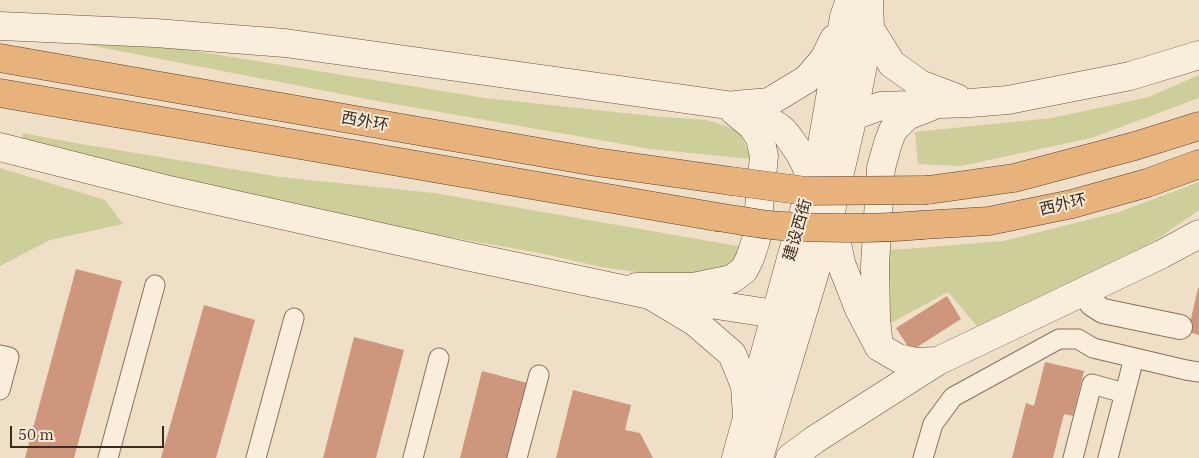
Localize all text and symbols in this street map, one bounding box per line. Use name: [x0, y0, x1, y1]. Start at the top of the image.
street label: 西外环: [340, 108, 390, 136]
street label: 西外环: [1037, 190, 1089, 220]
street label: 建设西街: [780, 197, 816, 263]
scale bar: [12, 416, 166, 448]
text: 50 m: [18, 425, 54, 444]

